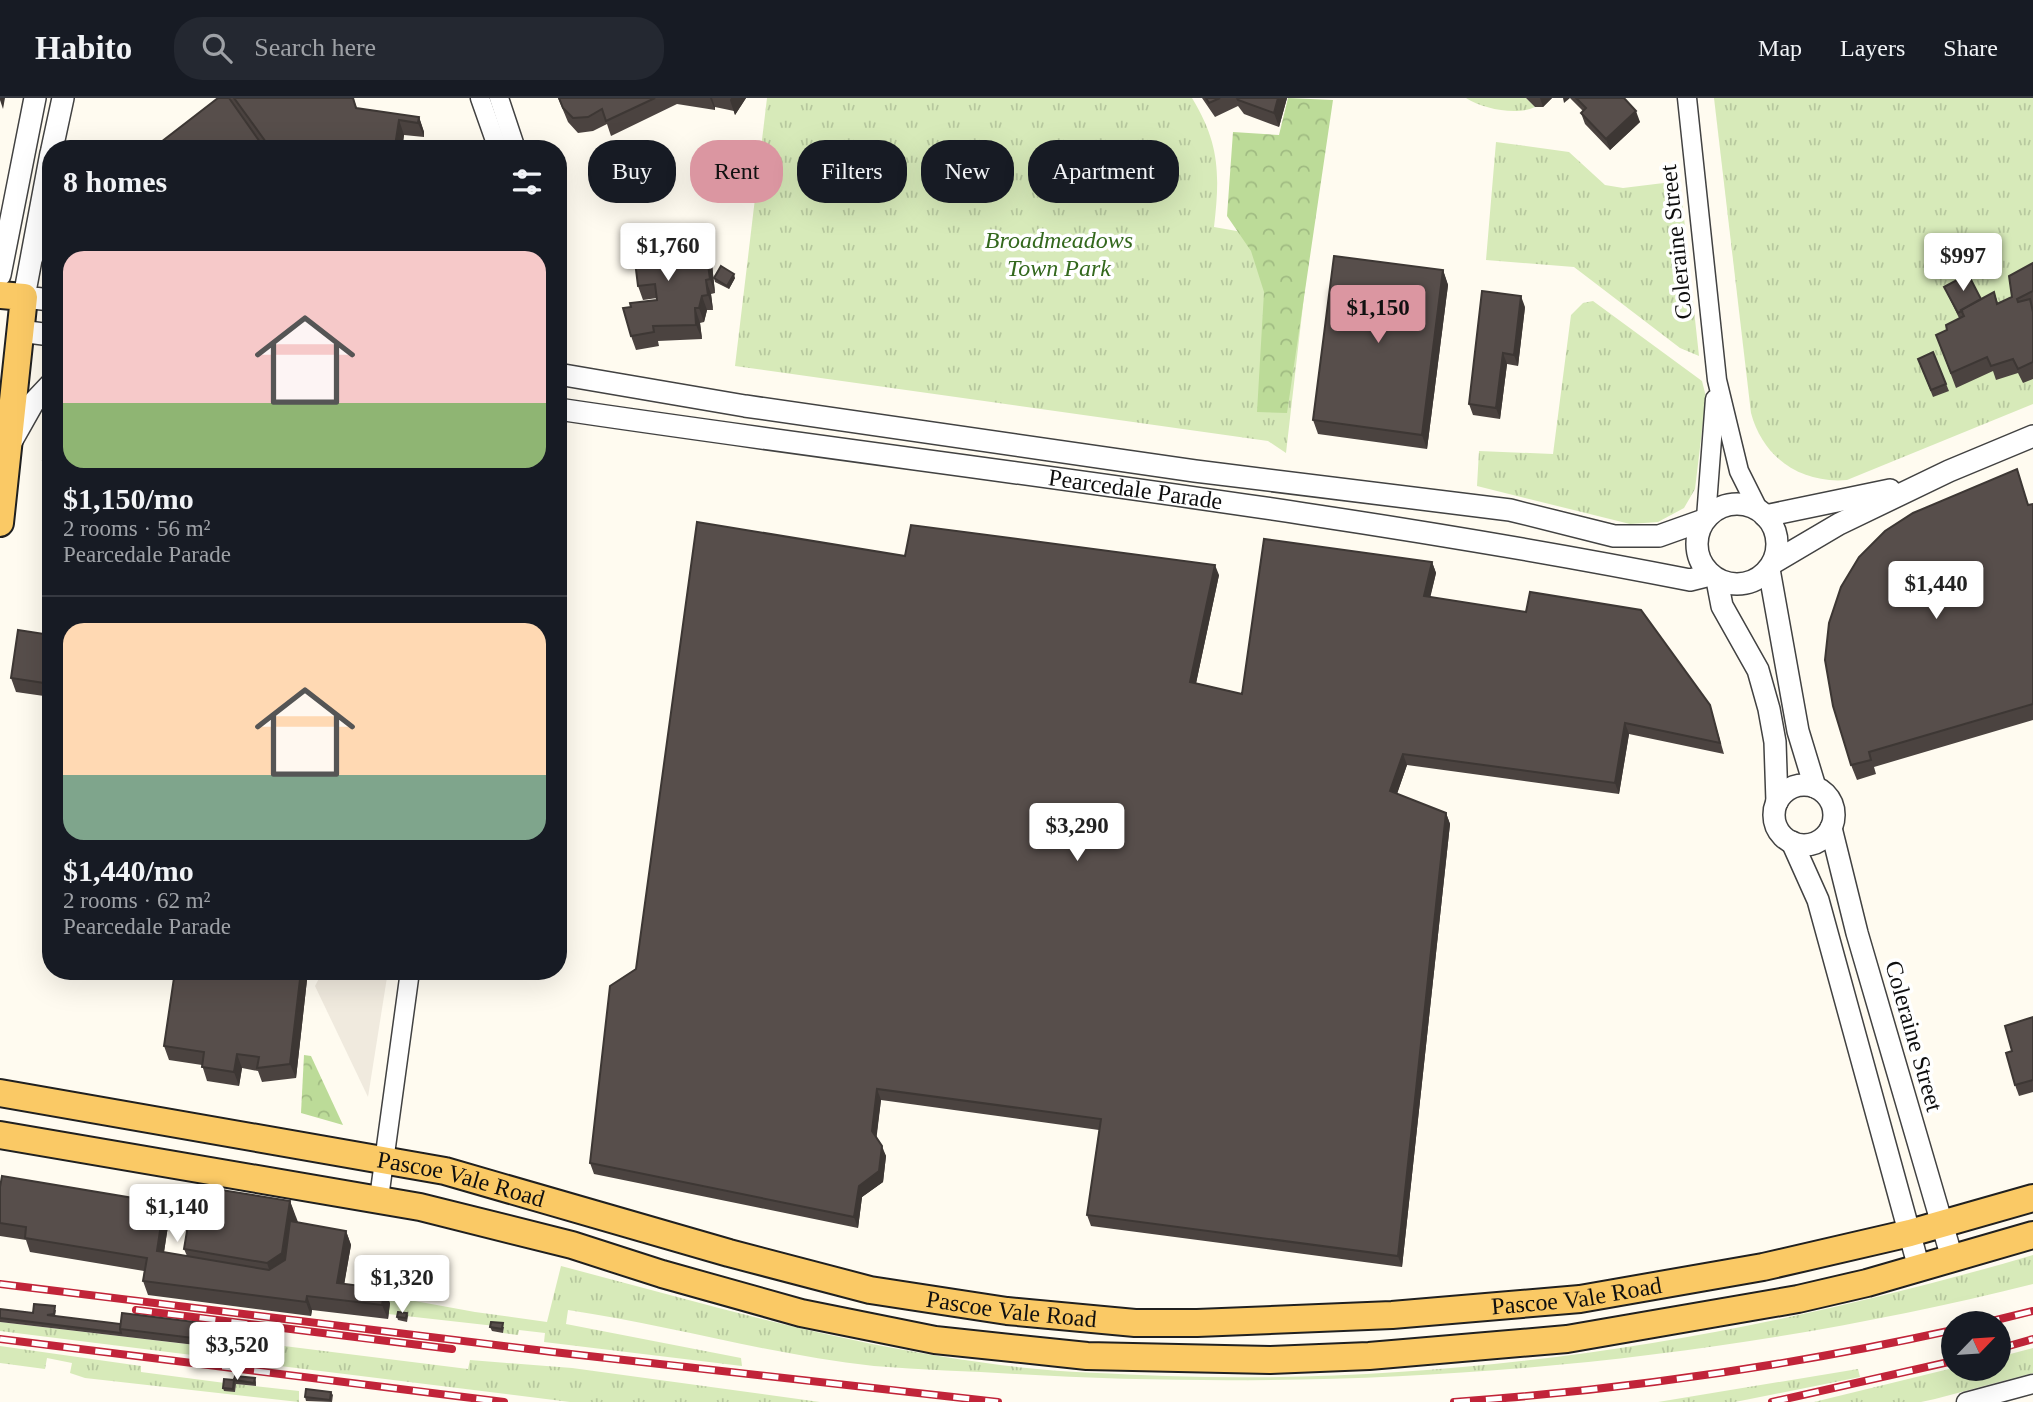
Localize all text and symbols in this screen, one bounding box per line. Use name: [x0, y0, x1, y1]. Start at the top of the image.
search box: [174, 17, 664, 80]
icon: search: [198, 29, 236, 67]
text: Habito: [35, 30, 132, 66]
text: Search here: [254, 33, 376, 62]
text: Map: [1758, 35, 1802, 61]
text: Layers: [1840, 35, 1905, 61]
text: Share: [1943, 35, 1998, 61]
chip: Buy: [588, 140, 676, 203]
chip: Rent: [690, 140, 783, 203]
chip: Filters: [797, 140, 907, 203]
chip: New: [921, 140, 1014, 203]
chip: Apartment: [1028, 140, 1179, 203]
icon: filters: [508, 163, 546, 201]
street label: Coleraine Street: [1655, 163, 1697, 321]
text: 8 homes: [63, 165, 167, 198]
pin: $1,760: [611, 223, 725, 283]
park label: Broadmeadows Town Park: [985, 227, 1133, 281]
text: $1,760: [636, 233, 700, 258]
pin: $997: [1922, 234, 2004, 293]
text: $997: [1940, 243, 1986, 268]
pin: $1,150: [1321, 286, 1435, 345]
text: $1,150: [1346, 295, 1410, 320]
icon: home: [242, 297, 368, 423]
street label: Pearcedale Parade: [1047, 464, 1224, 515]
text: $1,150/mo: [63, 482, 194, 515]
text: 2 rooms · 56 m²: [63, 516, 210, 541]
text: Pearcedale Parade: [63, 542, 231, 567]
pin: $1,440: [1879, 561, 1993, 621]
text: $1,440: [1904, 571, 1968, 596]
icon: home: [242, 669, 368, 795]
pin: $3,290: [1020, 804, 1134, 863]
text: $3,290: [1045, 813, 1109, 838]
text: $1,440/mo: [63, 854, 194, 887]
text: 2 rooms · 62 m²: [63, 888, 210, 913]
text: Pearcedale Parade: [63, 914, 231, 939]
street label: Coleraine Street: [1880, 958, 1948, 1115]
street label: Pascoe Vale Road: [375, 1146, 548, 1212]
pin: $1,140: [120, 1184, 234, 1244]
text: $1,140: [145, 1194, 209, 1219]
pin: $1,320: [345, 1256, 459, 1315]
text: $1,320: [370, 1265, 434, 1290]
street label: Pascoe Vale Road: [1490, 1272, 1664, 1319]
street label: Pascoe Vale Road: [924, 1286, 1098, 1332]
north arrow: [1941, 1311, 2011, 1381]
map controls: [1941, 1311, 2011, 1381]
pin: $3,520: [180, 1322, 294, 1382]
text: $3,520: [205, 1332, 269, 1357]

